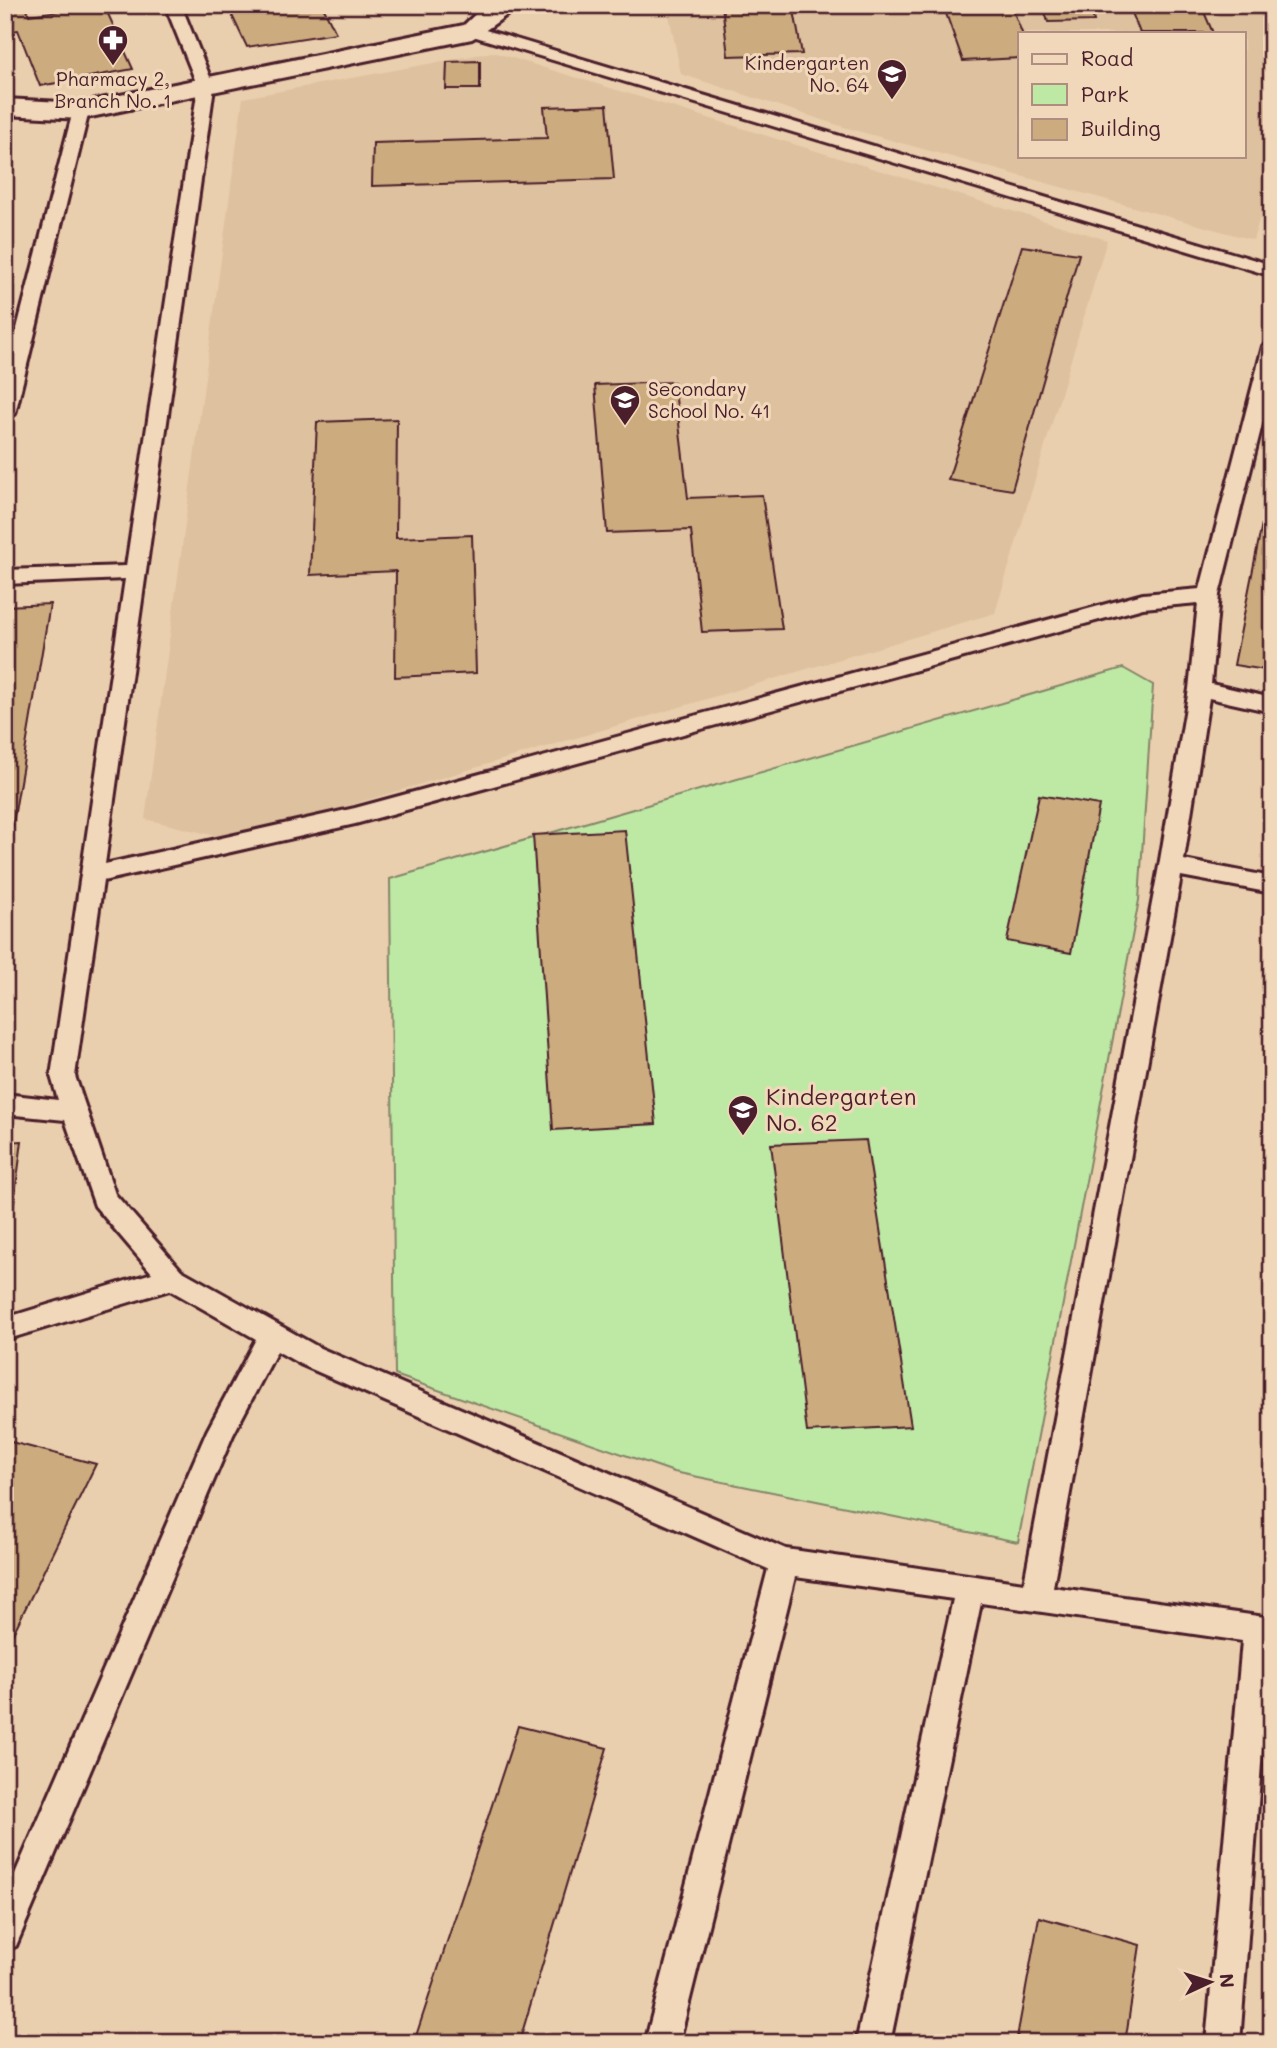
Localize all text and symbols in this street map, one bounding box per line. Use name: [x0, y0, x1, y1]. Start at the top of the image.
pharmacy icon: Pharmacy 2, Branch No. 1: [96, 23, 130, 67]
legend: [1018, 32, 1246, 158]
text: Road: [1081, 44, 1133, 71]
place label: Kindergarten No. 64: [745, 50, 869, 97]
school or university icon: Kindergarten No. 64: [875, 57, 909, 101]
place label: Pharmacy 2, Branch No. 1: [54, 66, 172, 113]
text: Park: [1081, 80, 1129, 107]
text: Building: [1081, 114, 1161, 141]
place label: Secondary School No. 41: [648, 376, 771, 423]
school or university icon: Secondary School No. 41: [608, 383, 642, 427]
place label: Kindergarten No. 62: [766, 1081, 916, 1137]
school or university icon: Kindergarten No. 62: [726, 1093, 760, 1137]
north arrow: [1176, 1946, 1246, 2016]
text: N: [1214, 1973, 1240, 1989]

